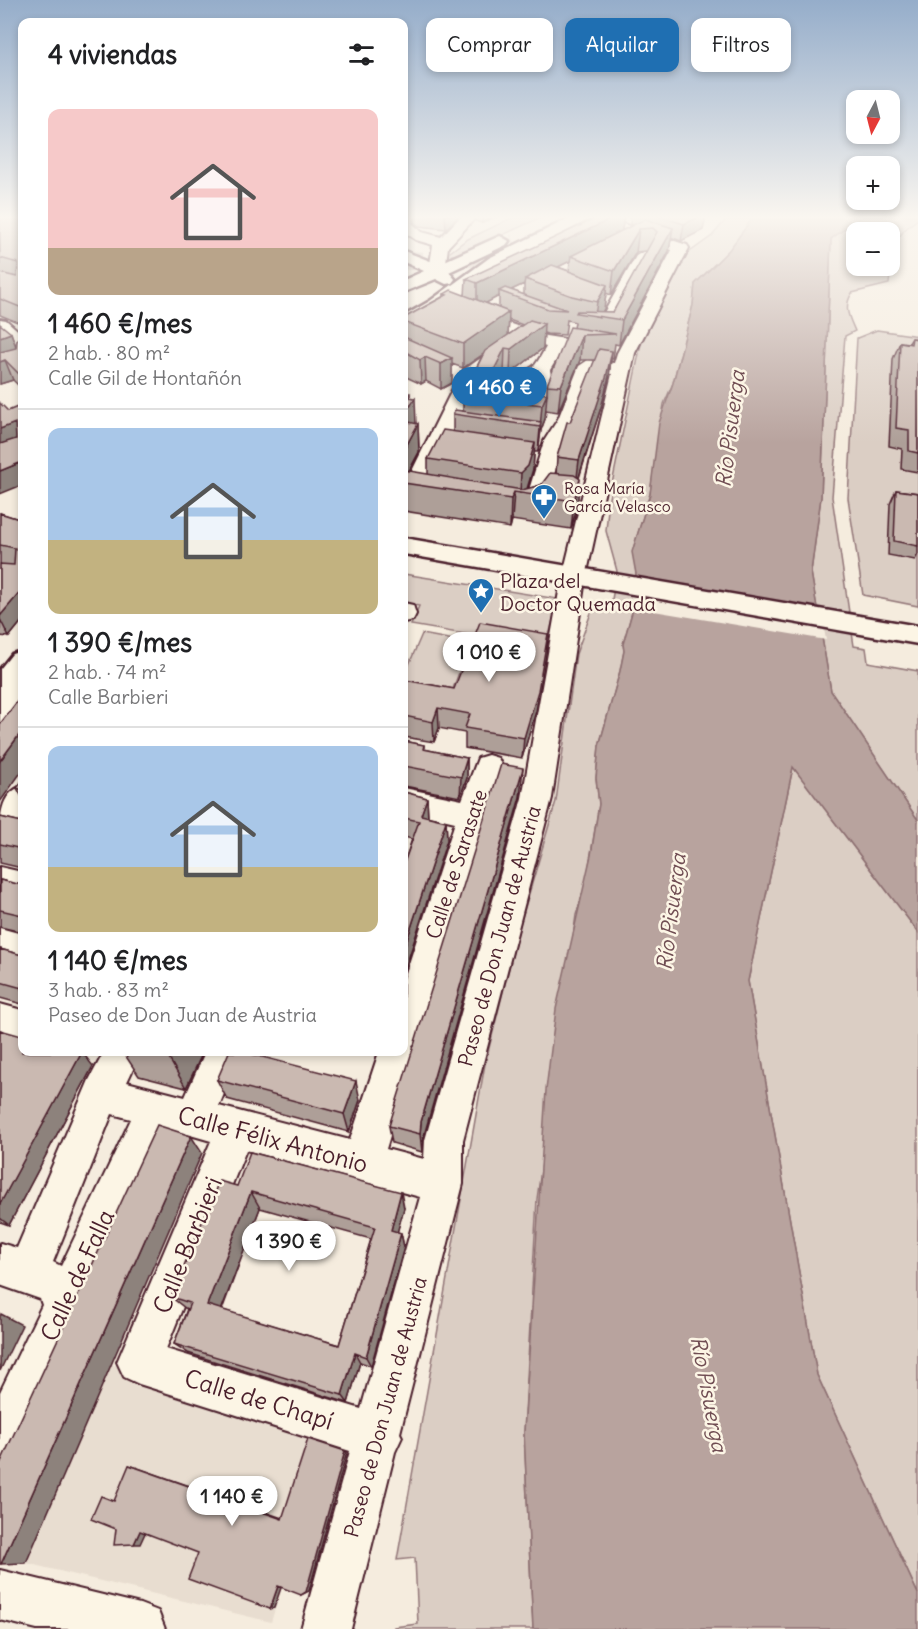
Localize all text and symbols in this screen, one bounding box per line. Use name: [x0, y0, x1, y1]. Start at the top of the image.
chip: Comprar: [426, 18, 553, 72]
chip: Alquilar: [565, 18, 679, 72]
chip: Filtros: [691, 18, 791, 72]
text: 4 viviendas: [48, 38, 177, 71]
icon: filters: [345, 38, 378, 71]
north arrow: [846, 90, 900, 144]
map controls: [846, 90, 900, 276]
icon: home: [159, 148, 267, 256]
button: +: [846, 156, 900, 210]
button: −: [846, 222, 900, 276]
text: 1 460 €/mes: [48, 307, 192, 340]
text: 2 hab. · 80 m²: [48, 340, 170, 365]
text: Calle Gil de Hontañón: [48, 365, 242, 390]
pin: 1 460 €: [444, 367, 554, 418]
water label: Río Pisuerga: [709, 368, 751, 489]
text: 1 460 €: [466, 374, 532, 399]
icon: home: [159, 467, 267, 575]
place label: Rosa María García Velasco: [564, 478, 671, 516]
pharmacy icon: Rosa María García Velasco: [529, 482, 559, 520]
place label: Plaza del Doctor Quemada: [500, 568, 656, 616]
place icon: Plaza del Doctor Quemada: [466, 576, 496, 614]
text: 1 390 €/mes: [48, 626, 192, 659]
pin: 1 010 €: [434, 632, 544, 683]
text: 1 010 €: [457, 639, 521, 664]
text: 2 hab. · 74 m²: [48, 659, 167, 684]
text: Calle Barbieri: [48, 684, 169, 709]
icon: home: [159, 785, 267, 893]
street label: Calle de Sarasate: [420, 786, 492, 942]
street label: Paseo de Don Juan de Austria: [452, 803, 546, 1069]
water label: Río Pisuerga: [650, 851, 692, 972]
text: 1 140 €/mes: [48, 944, 188, 977]
text: 3 hab. · 83 m²: [48, 977, 169, 1002]
text: Paseo de Don Juan de Austria: [48, 1002, 317, 1027]
street label: Calle Félix Antonio: [175, 1099, 371, 1179]
street label: Calle Barbieri: [146, 1172, 228, 1318]
street label: Calle de Falla: [33, 1204, 121, 1346]
pin: 1 390 €: [234, 1221, 344, 1272]
text: 1 390 €: [256, 1228, 322, 1253]
street label: Paseo de Don Juan de Austria: [338, 1274, 432, 1540]
water label: Río Pisuerga: [685, 1334, 734, 1455]
street label: Calle de Chapí: [181, 1362, 337, 1436]
pin: 1 140 €: [177, 1476, 287, 1527]
text: 1 140 €: [201, 1483, 263, 1508]

